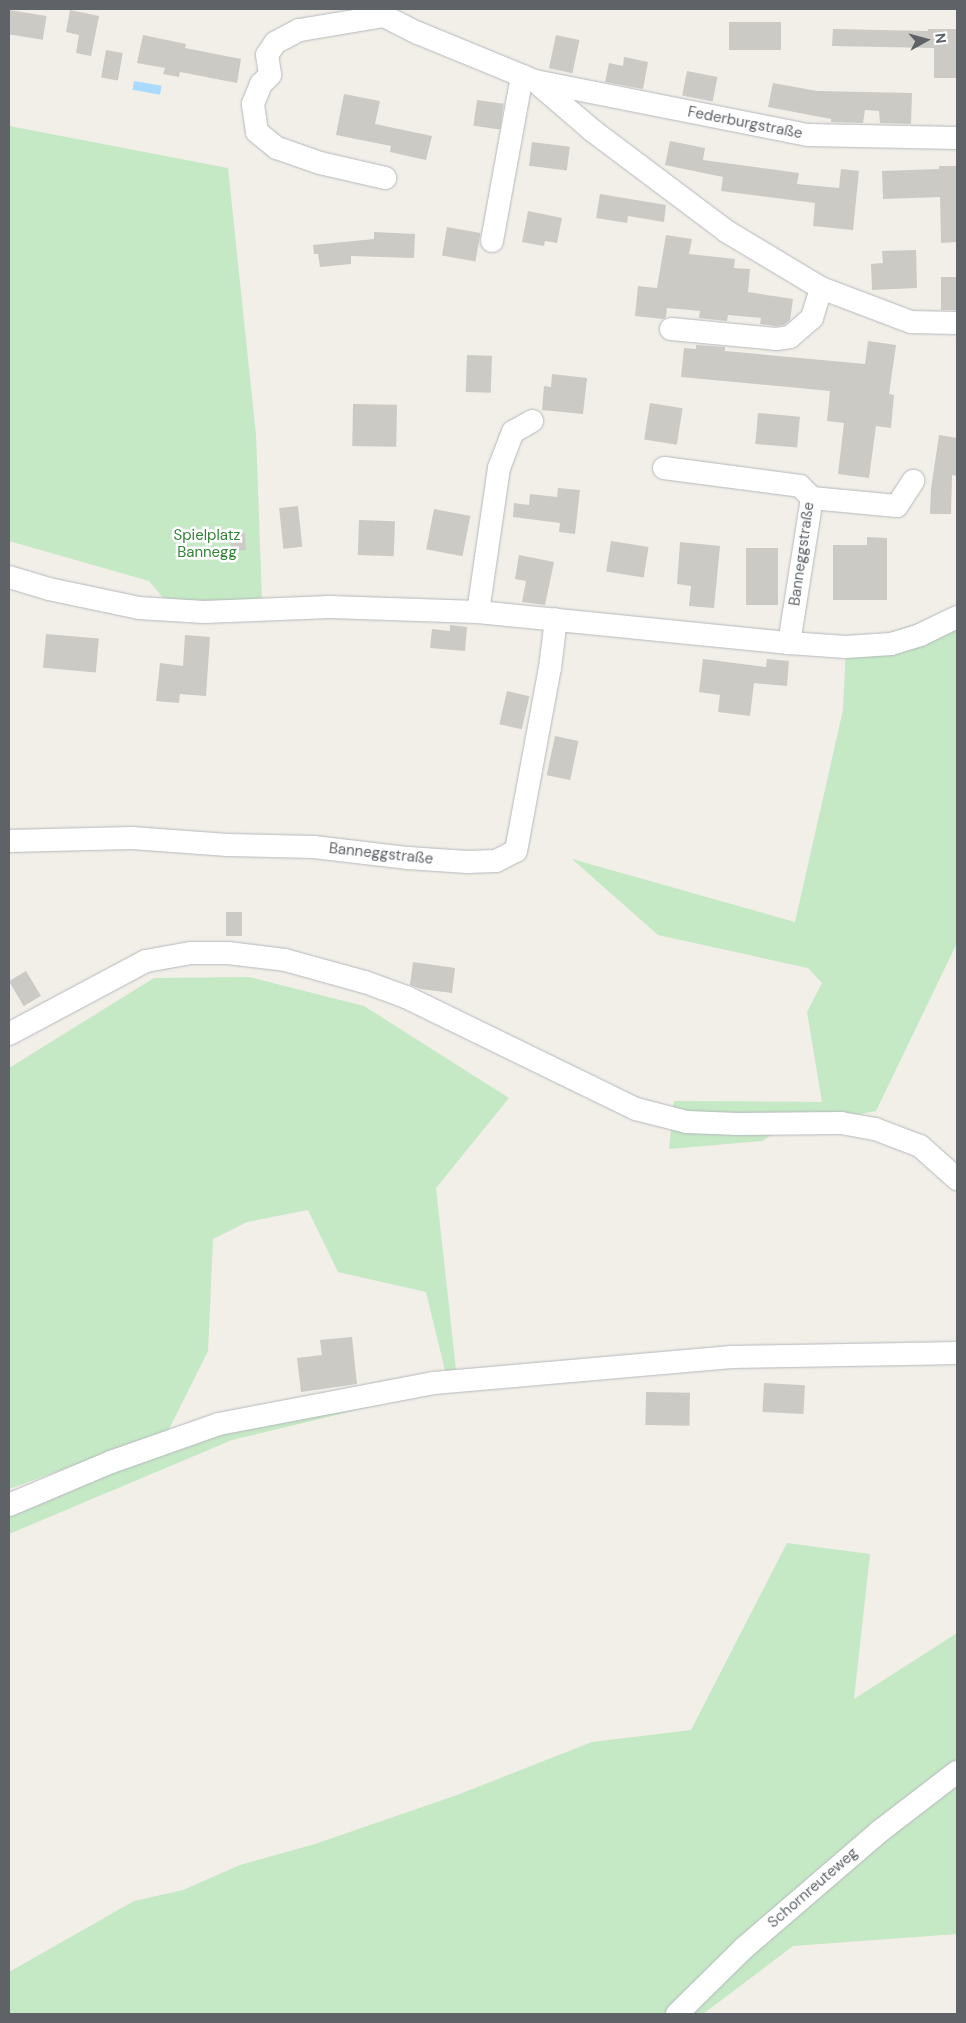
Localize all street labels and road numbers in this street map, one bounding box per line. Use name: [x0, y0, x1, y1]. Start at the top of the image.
street label: Federburgstraße: [686, 103, 804, 143]
street label: Banneggstraße: [786, 501, 818, 607]
street label: Banneggstraße: [328, 840, 434, 868]
street label: Schornreuteweg: [764, 1844, 862, 1932]

